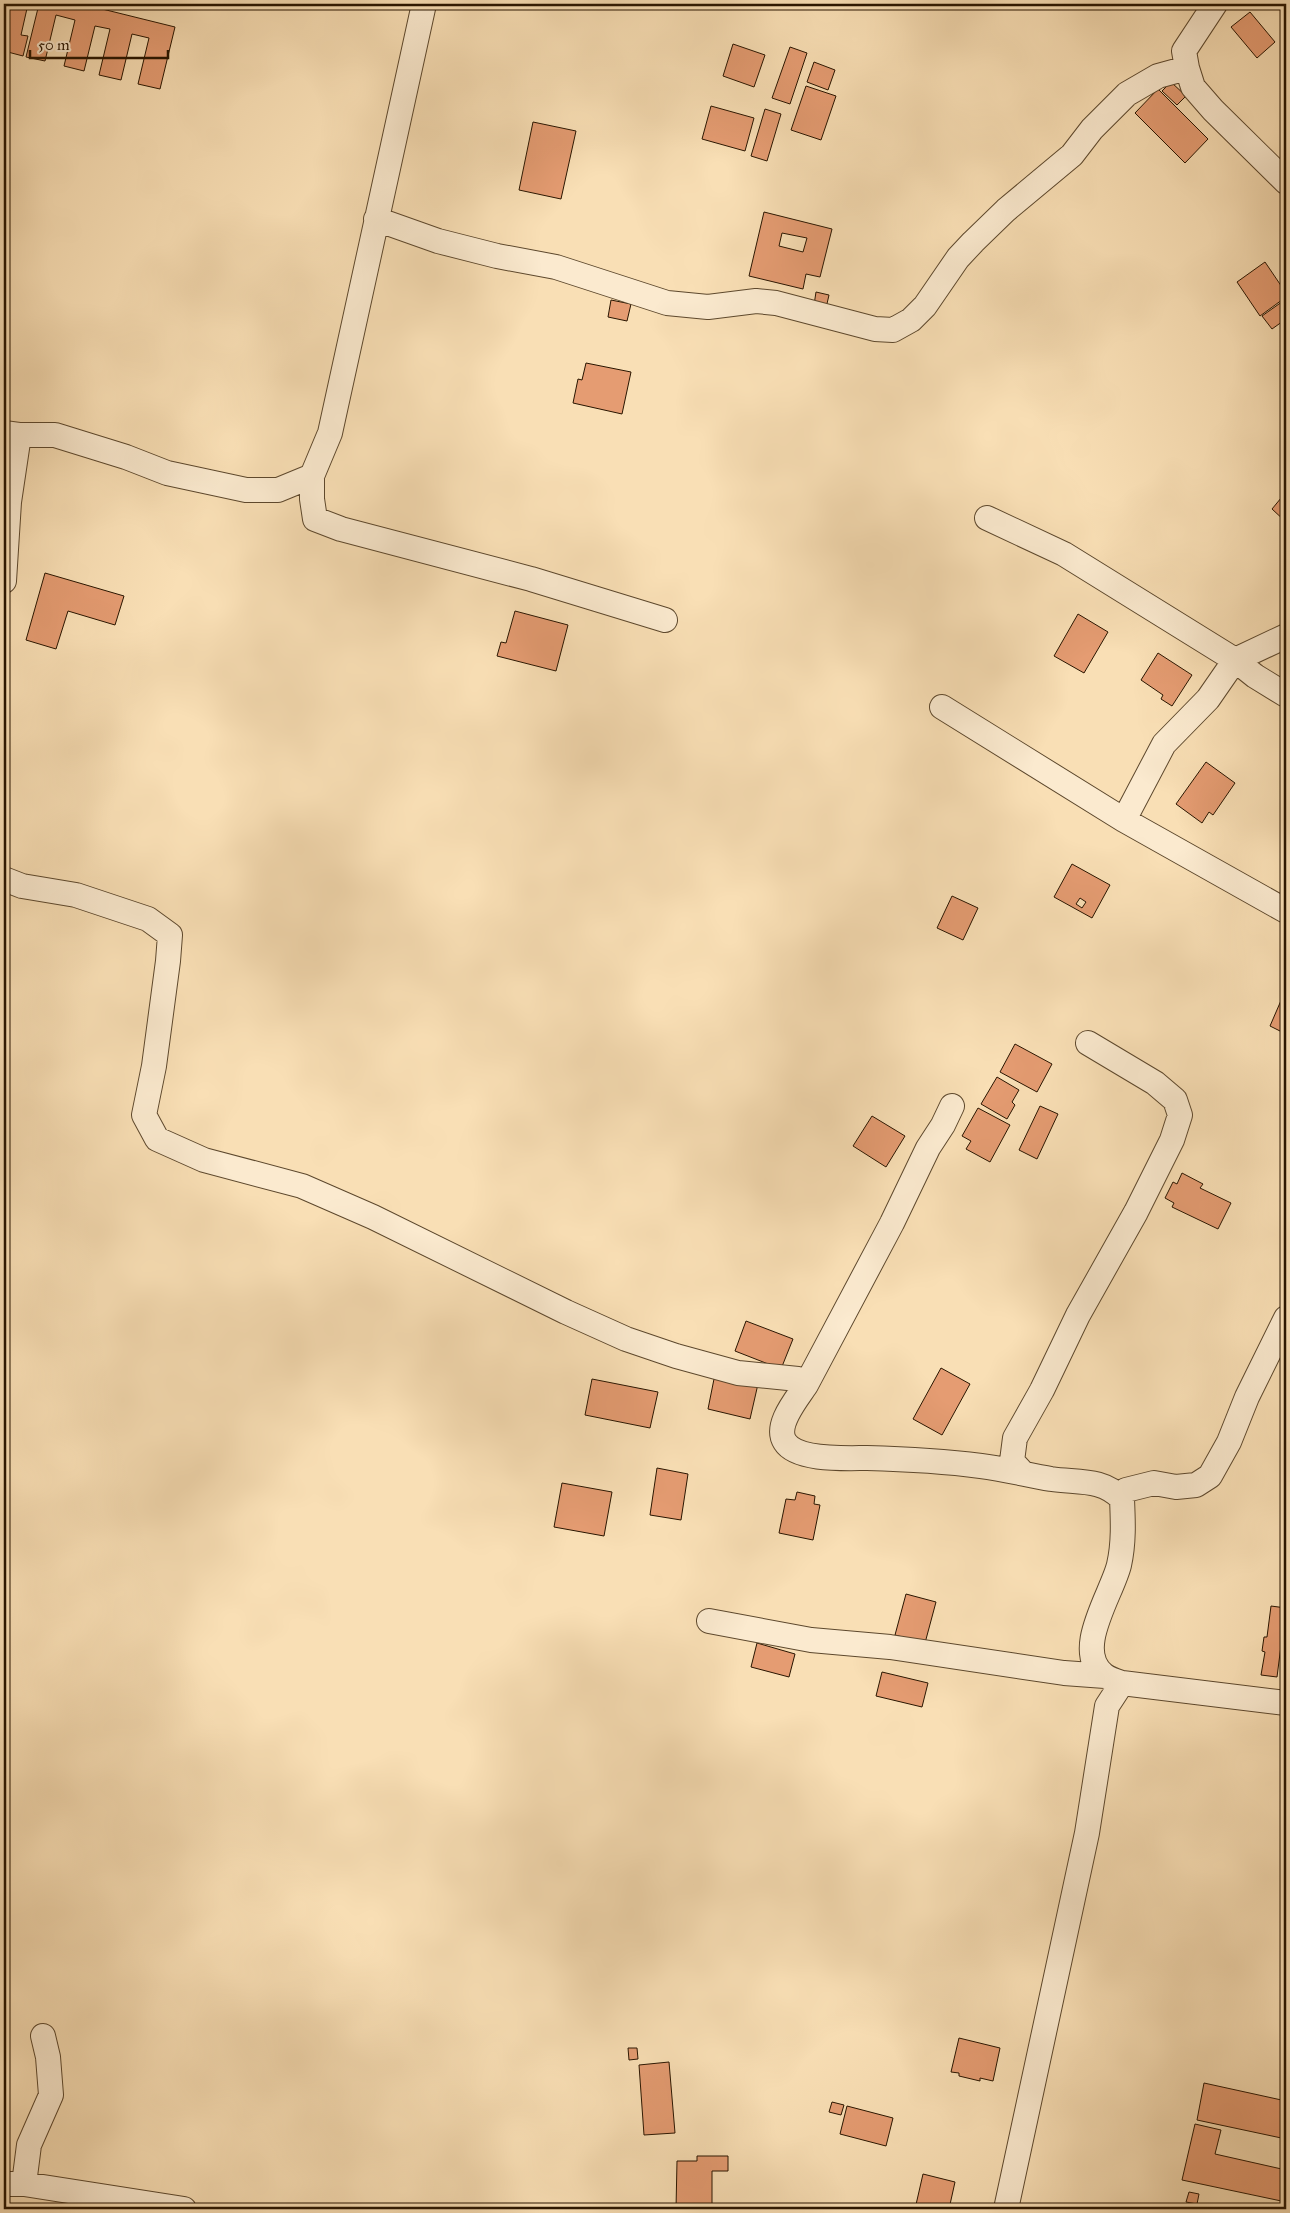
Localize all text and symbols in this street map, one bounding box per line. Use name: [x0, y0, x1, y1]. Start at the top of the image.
scale bar: [30, 28, 168, 60]
text: 50 m: [38, 36, 70, 54]

